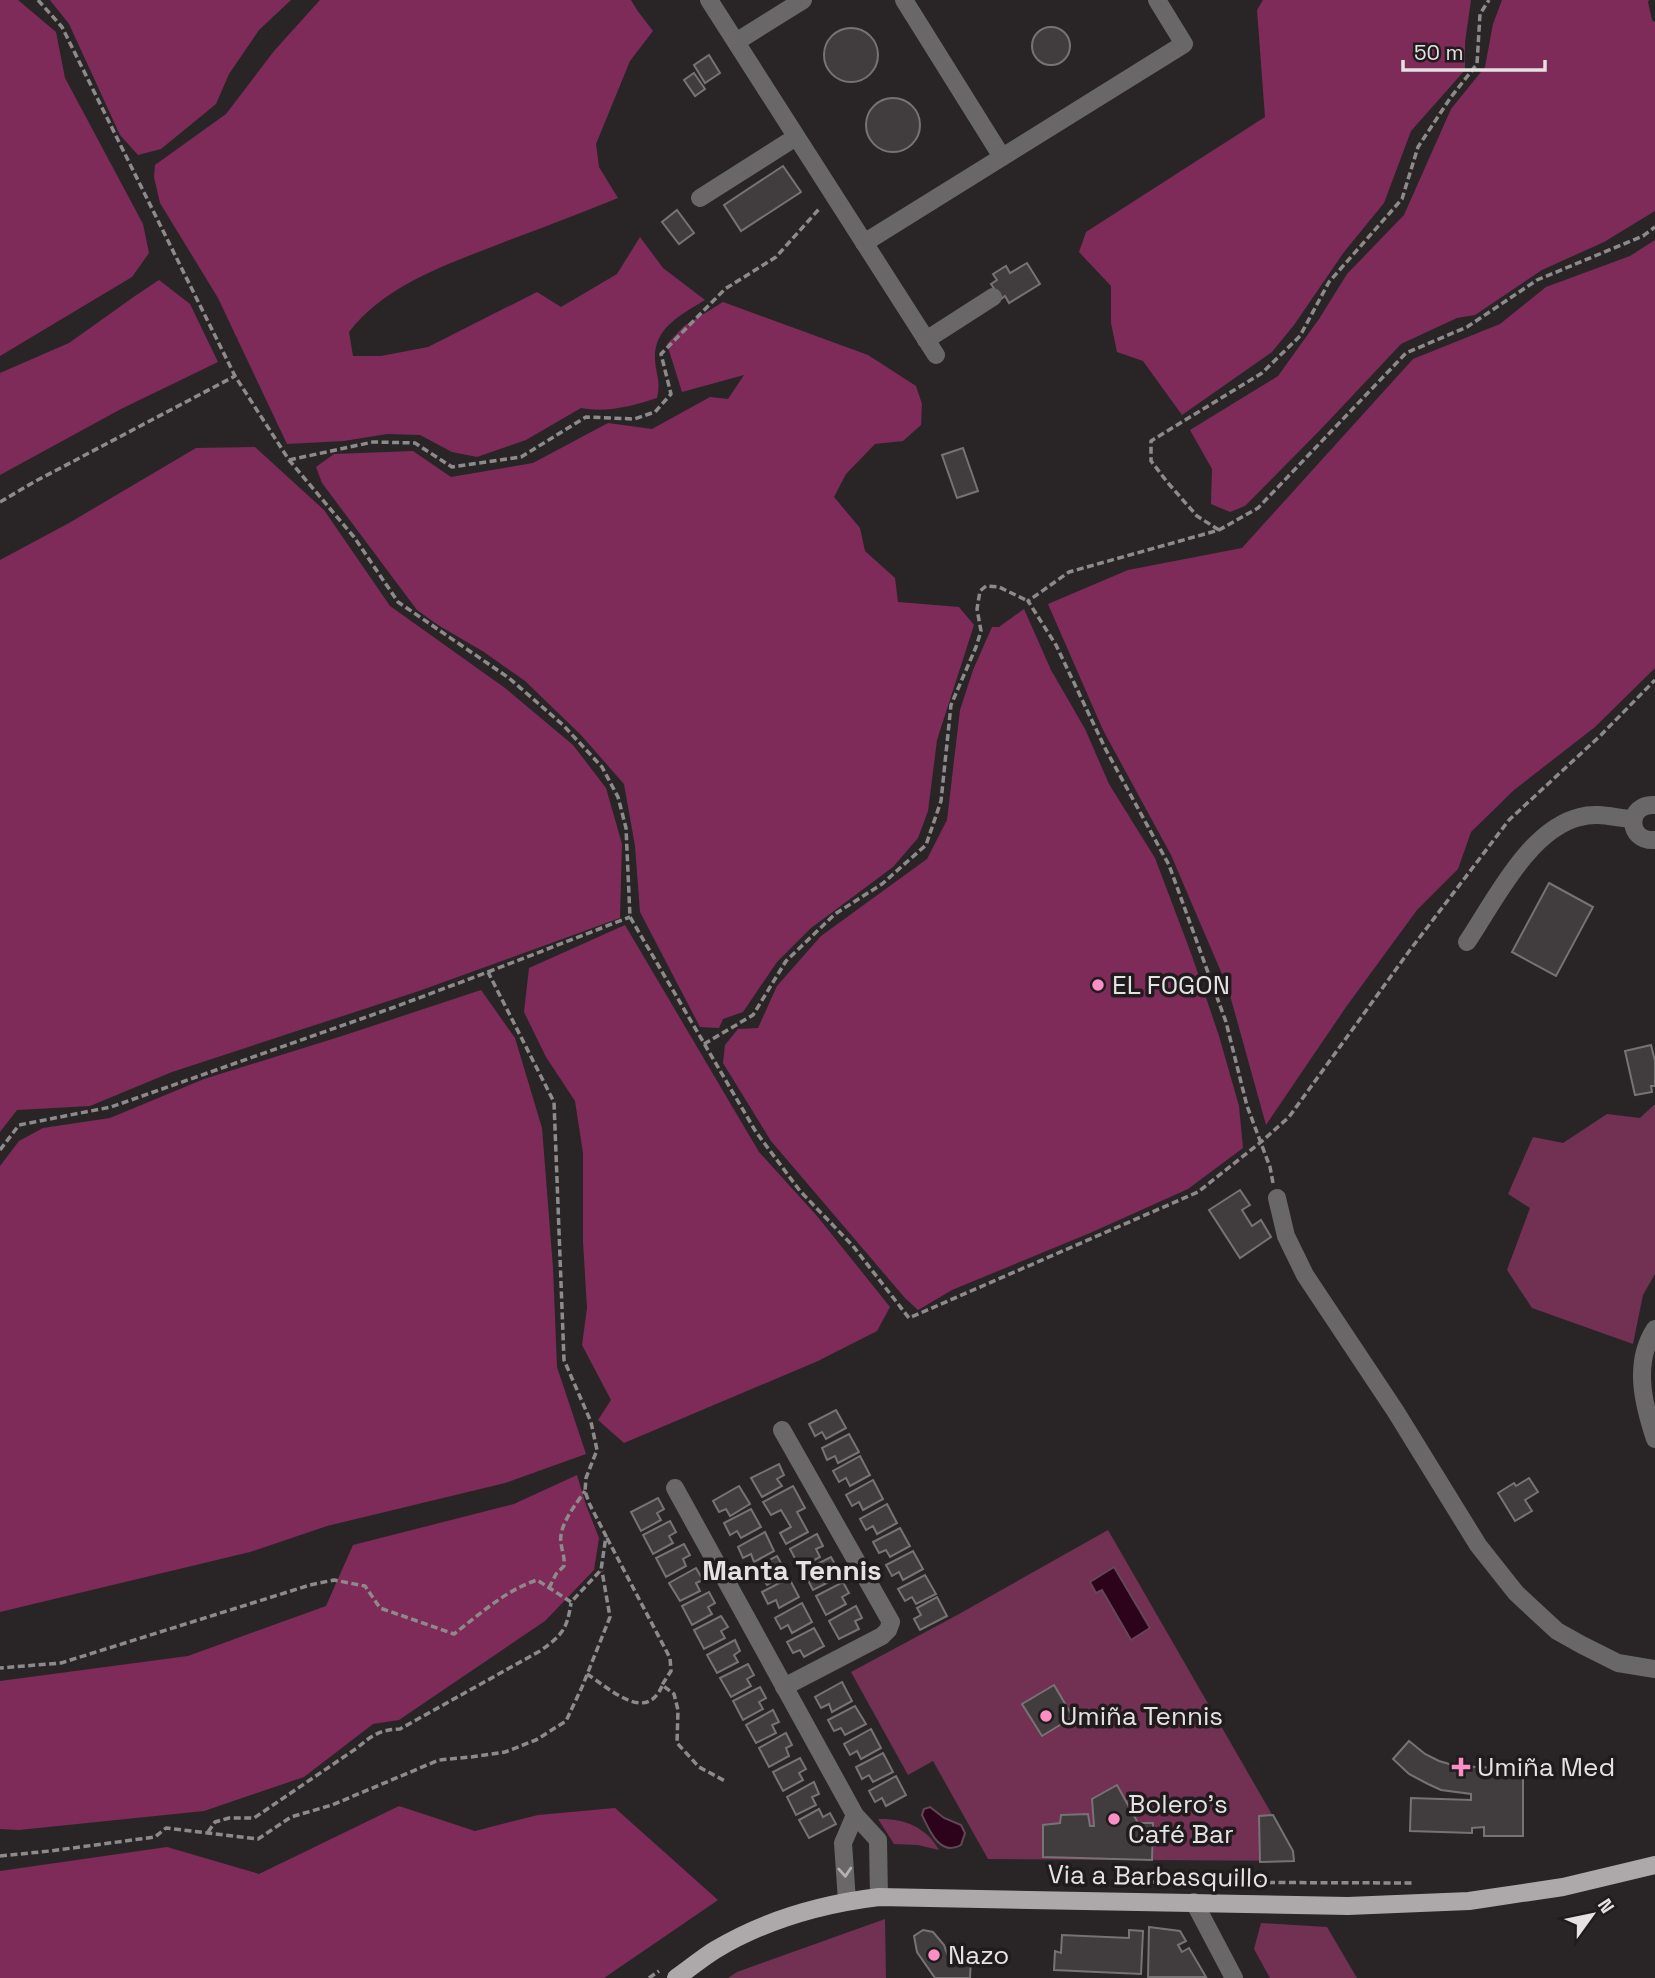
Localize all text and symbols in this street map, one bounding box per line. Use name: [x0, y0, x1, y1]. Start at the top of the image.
scale bar: [1403, 28, 1545, 72]
text: 50 m: [1414, 39, 1464, 66]
place label: EL FOGON: [1112, 968, 1230, 1002]
marker: EL FOGON: [1090, 977, 1106, 993]
district label: Manta Tennis: [702, 1552, 882, 1588]
place label: Umiña Tennis: [1060, 1699, 1223, 1733]
marker: Umiña Tennis: [1038, 1708, 1054, 1724]
place label: Umiña Med: [1477, 1750, 1615, 1784]
marker: Umiña Med: [1451, 1757, 1471, 1777]
place label: Bolero’s Café Bar: [1128, 1787, 1234, 1851]
marker: Bolero’s Café Bar: [1106, 1811, 1122, 1827]
street label: Via a Barbasquillo: [1047, 1857, 1269, 1895]
one-way arrow: [837, 1867, 852, 1878]
north arrow: [1557, 1880, 1627, 1950]
text: N: [1592, 1894, 1620, 1918]
place label: Nazo: [948, 1938, 1009, 1972]
marker: Nazo: [926, 1947, 942, 1963]

